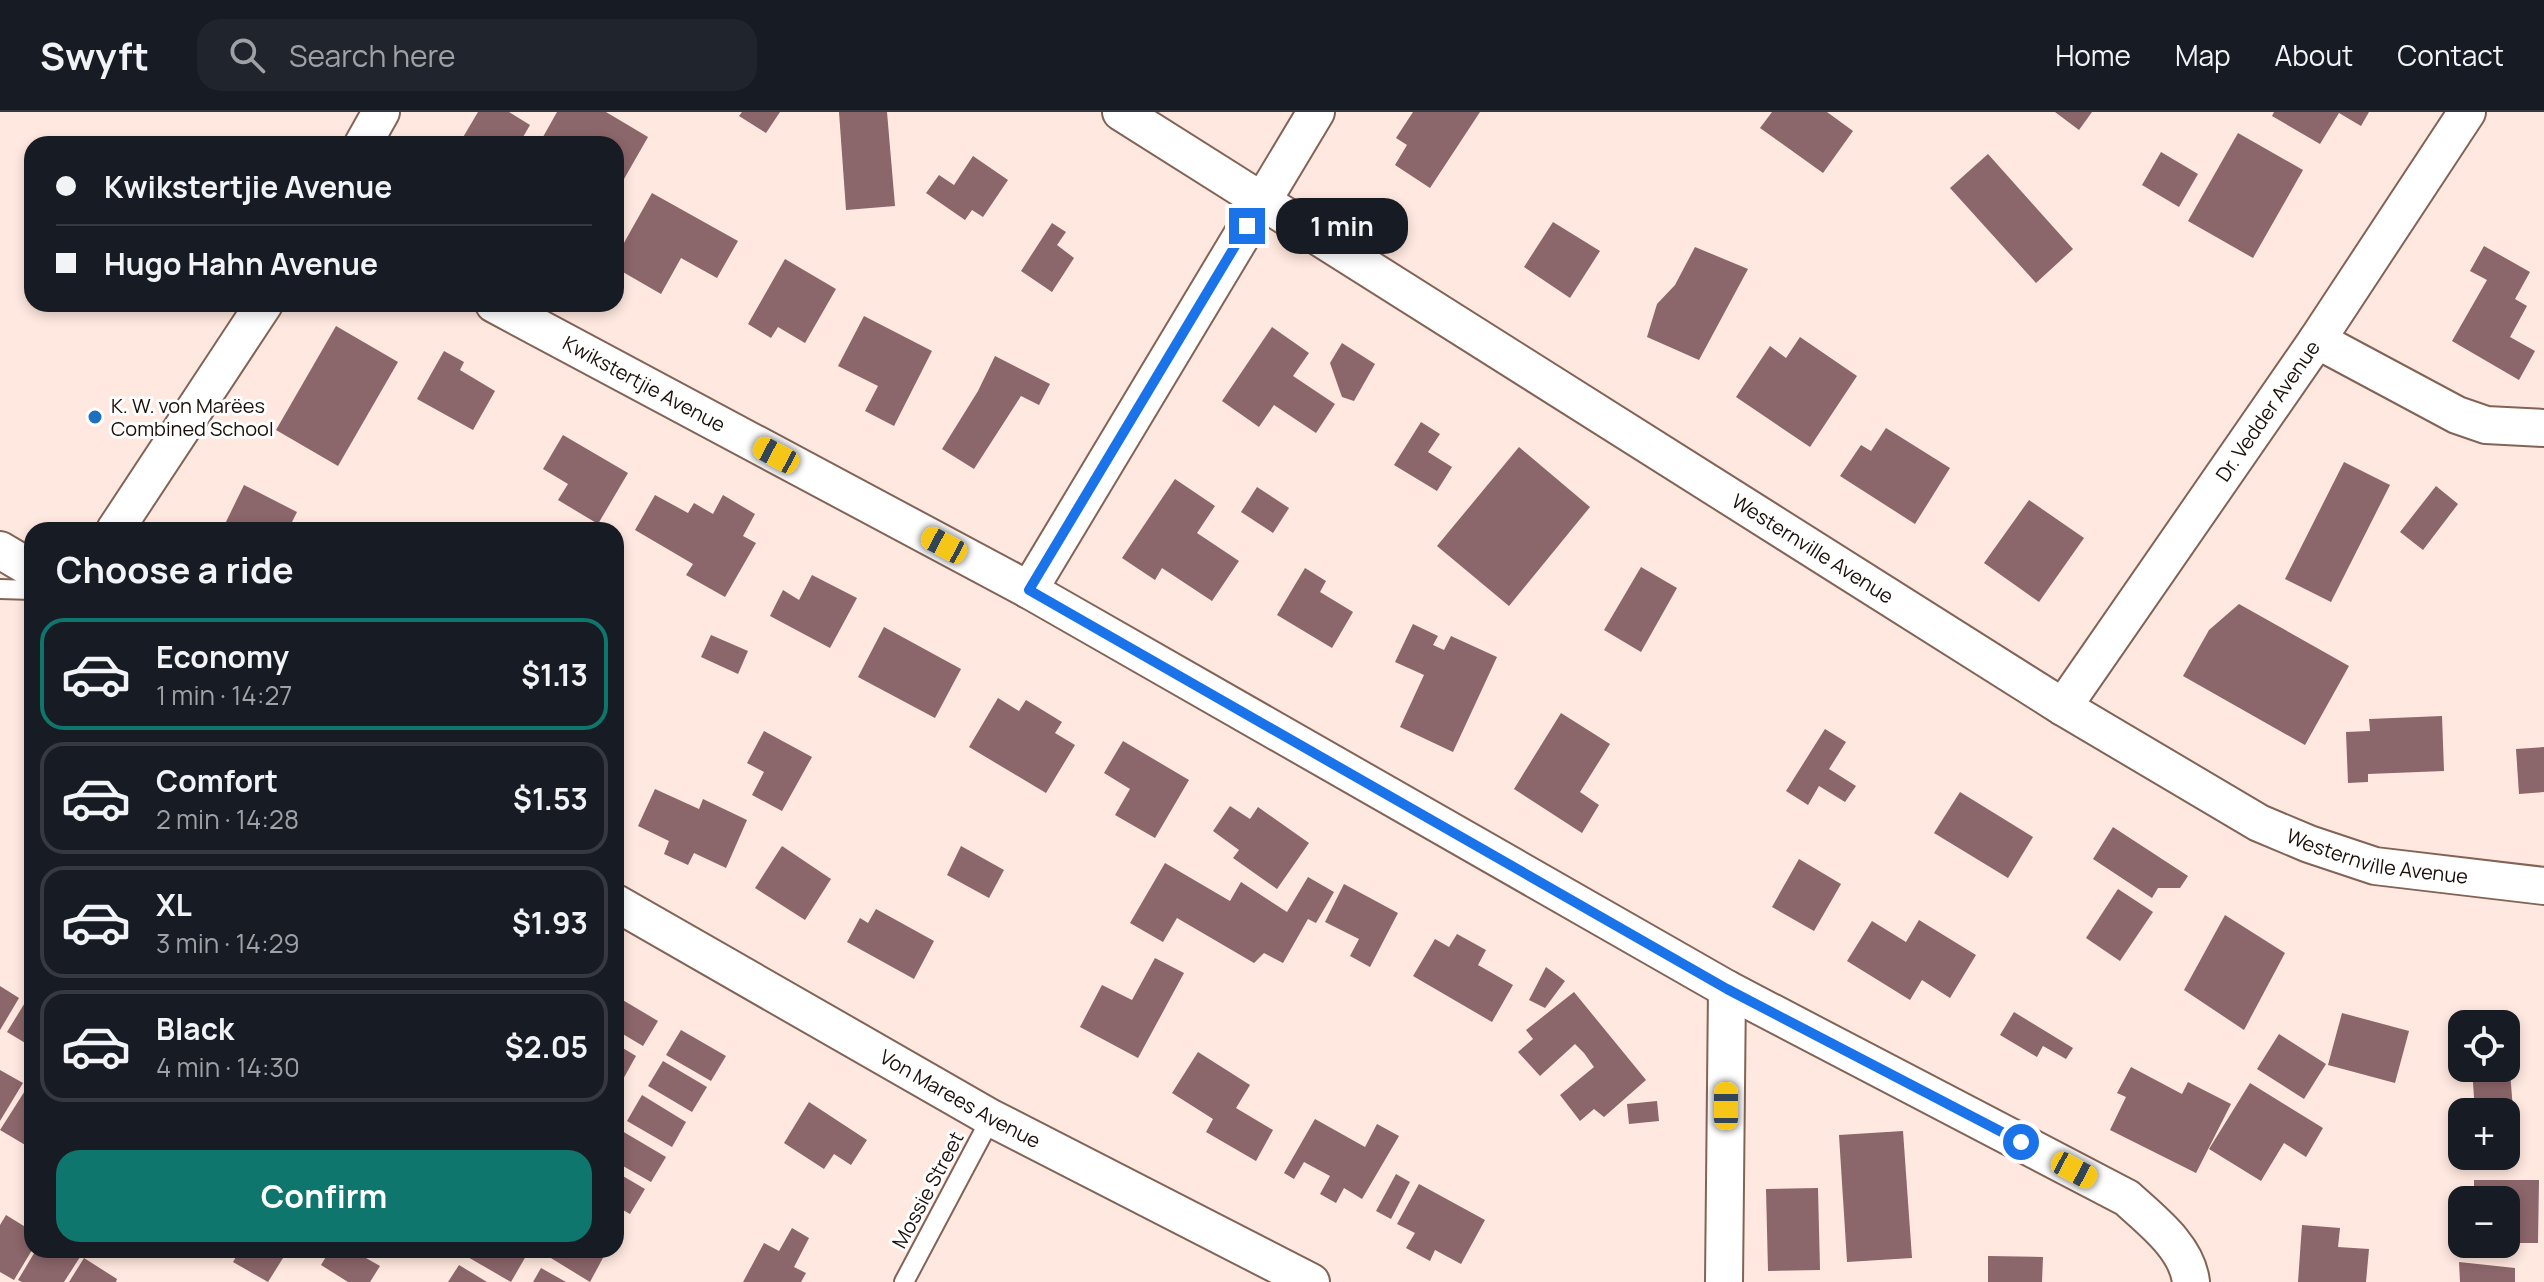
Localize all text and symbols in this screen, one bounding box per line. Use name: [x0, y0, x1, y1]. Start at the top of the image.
search box: [197, 19, 757, 91]
text: Swyft: [40, 29, 149, 81]
icon: search: [225, 33, 269, 77]
text: Search here: [289, 35, 456, 76]
text: Home: [2055, 36, 2131, 74]
text: Map: [2175, 36, 2231, 74]
text: About: [2275, 36, 2353, 74]
text: Contact: [2397, 36, 2504, 74]
text: Kwikstertjie Avenue: [104, 166, 392, 207]
callout: 1 min: [1275, 198, 1407, 254]
route end: [1229, 208, 1265, 244]
text: 1 min: [1310, 208, 1374, 244]
text: Hugo Hahn Avenue: [104, 243, 378, 284]
street label: Kwikstertjie Avenue: [558, 329, 730, 438]
street label: Dr. Vedder Avenue: [2209, 335, 2326, 487]
place label: K. W. von Marëes Combined School: [111, 392, 274, 442]
marker: K. W. von Marëes Combined School: [86, 408, 104, 426]
car: [749, 433, 803, 477]
street label: Westernville Avenue: [1727, 487, 1899, 610]
car: [917, 523, 971, 567]
text: Choose a ride: [56, 545, 294, 594]
text: Economy: [156, 636, 289, 677]
icon: car: [60, 638, 132, 710]
text: $1.13: [521, 654, 588, 695]
text: 1 min · 14:27: [156, 677, 292, 713]
text: Comfort: [156, 760, 278, 801]
icon: car: [60, 762, 132, 834]
text: $1.53: [513, 778, 588, 819]
text: 2 min · 14:28: [156, 801, 299, 837]
street label: Westernville Avenue: [2282, 822, 2470, 890]
text: XL: [156, 884, 192, 925]
icon: car: [60, 886, 132, 958]
text: $1.93: [512, 902, 588, 943]
text: 3 min · 14:29: [156, 925, 300, 961]
text: Black: [156, 1008, 234, 1049]
icon: car: [60, 1010, 132, 1082]
map controls: [2448, 1010, 2520, 1258]
button: locate: [2448, 1010, 2520, 1082]
text: $2.05: [505, 1026, 588, 1067]
street label: Von Marees Avenue: [875, 1043, 1045, 1154]
text: 4 min · 14:30: [156, 1049, 300, 1085]
car: [1714, 1082, 1738, 1130]
button: +: [2448, 1098, 2520, 1170]
route start: [2003, 1124, 2039, 1160]
street label: Mossie Street: [885, 1127, 970, 1253]
car: [2047, 1148, 2101, 1192]
button: Confirm: [56, 1150, 592, 1242]
button: −: [2448, 1186, 2520, 1258]

